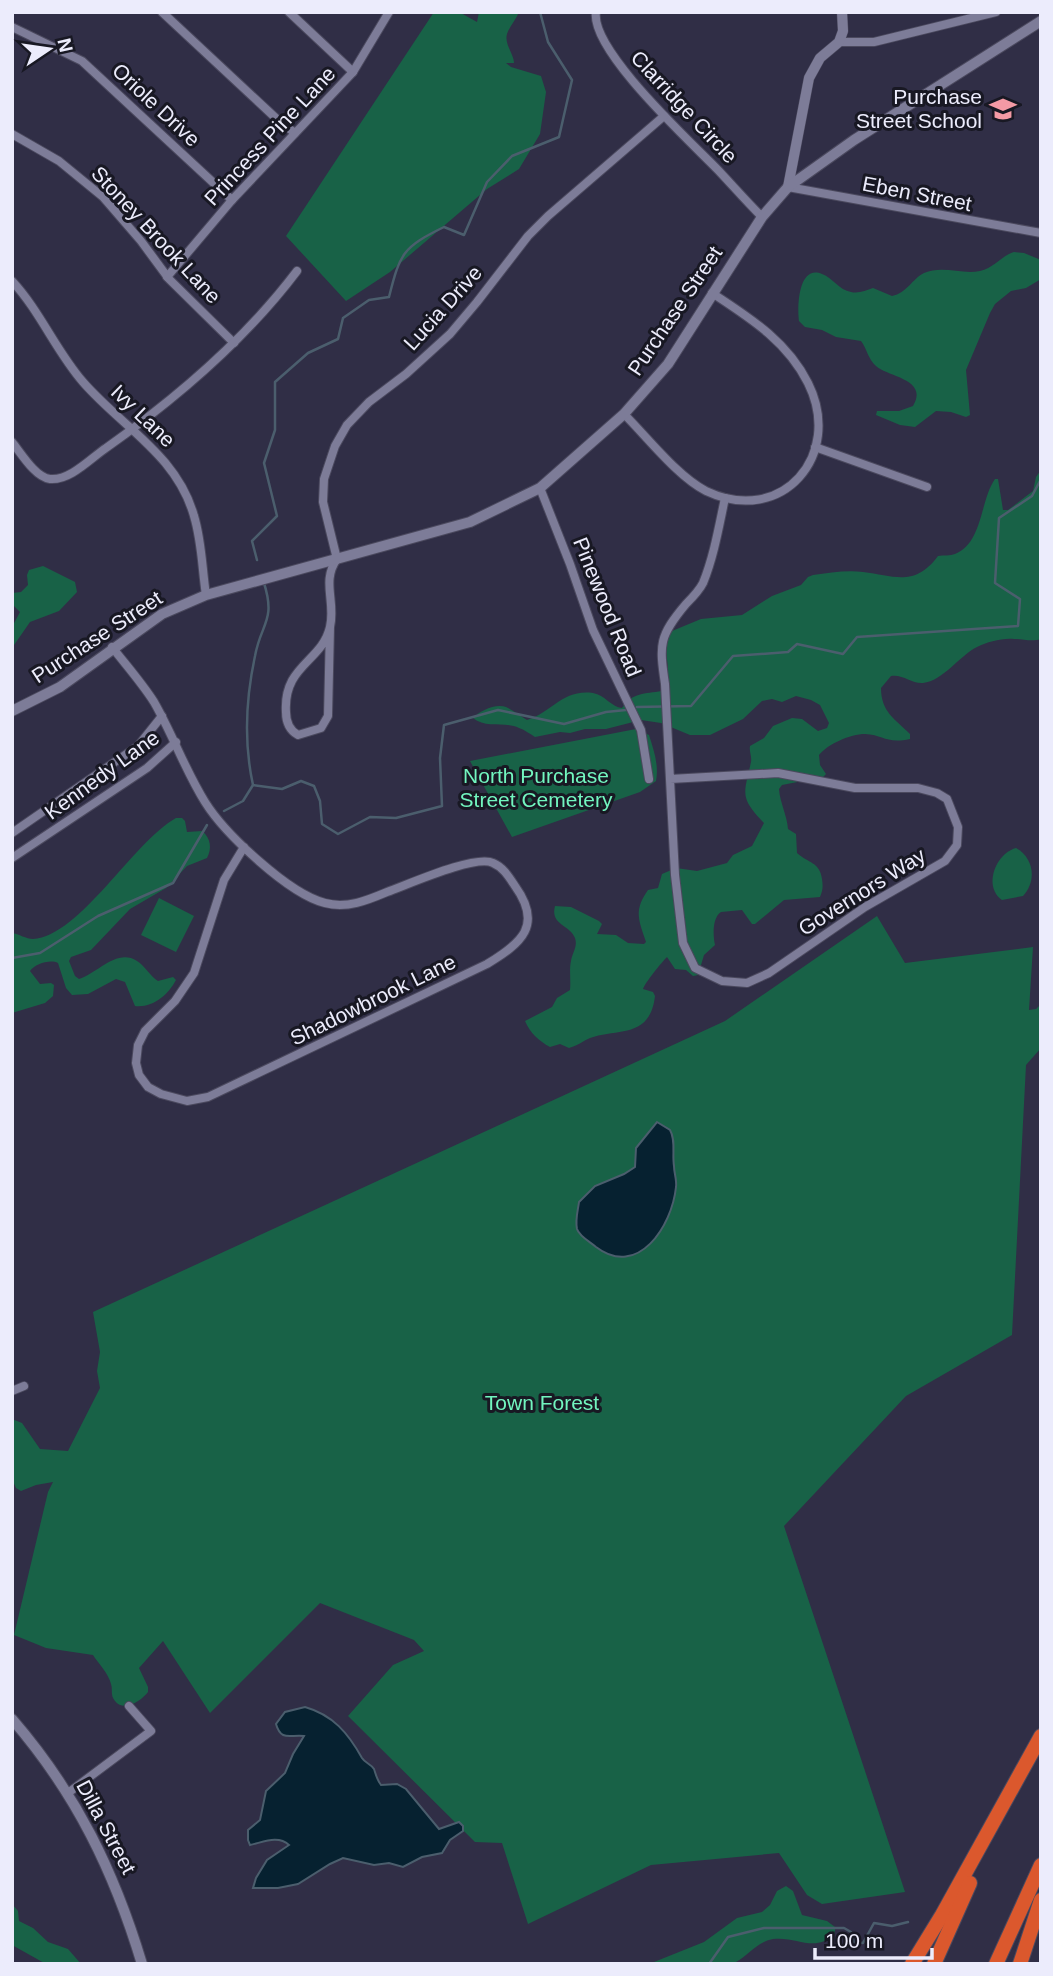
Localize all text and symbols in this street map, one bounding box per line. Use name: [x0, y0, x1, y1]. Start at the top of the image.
north arrow: [14, 14, 84, 84]
text: N: [53, 36, 77, 54]
street label: Clarridge Circle: [627, 46, 742, 167]
street label: Oriole Drive: [108, 58, 205, 151]
street label: Princess Pine Lane: [200, 62, 340, 210]
place label: Purchase Street School: [856, 85, 982, 132]
school or university icon: Purchase Street School: [988, 94, 1018, 124]
street label: Stoney Brook Lane: [87, 161, 226, 308]
street label: Eben Street: [860, 172, 974, 215]
street label: Purchase Street: [623, 242, 726, 380]
street label: Lucia Drive: [399, 261, 486, 354]
street label: Ivy Lane: [107, 380, 180, 451]
street label: Pinewood Road: [569, 534, 646, 680]
street label: Purchase Street: [27, 586, 166, 687]
street label: Kennedy Lane: [40, 725, 163, 824]
park label: North Purchase Street Cemetery: [460, 764, 613, 811]
street label: Governors Way: [794, 843, 930, 940]
street label: Shadowbrook Lane: [286, 950, 459, 1050]
park label: Town Forest: [485, 1391, 599, 1414]
street label: Dilla Street: [72, 1776, 141, 1878]
scale bar: [815, 1916, 932, 1960]
text: 100 m: [825, 1929, 883, 1952]

